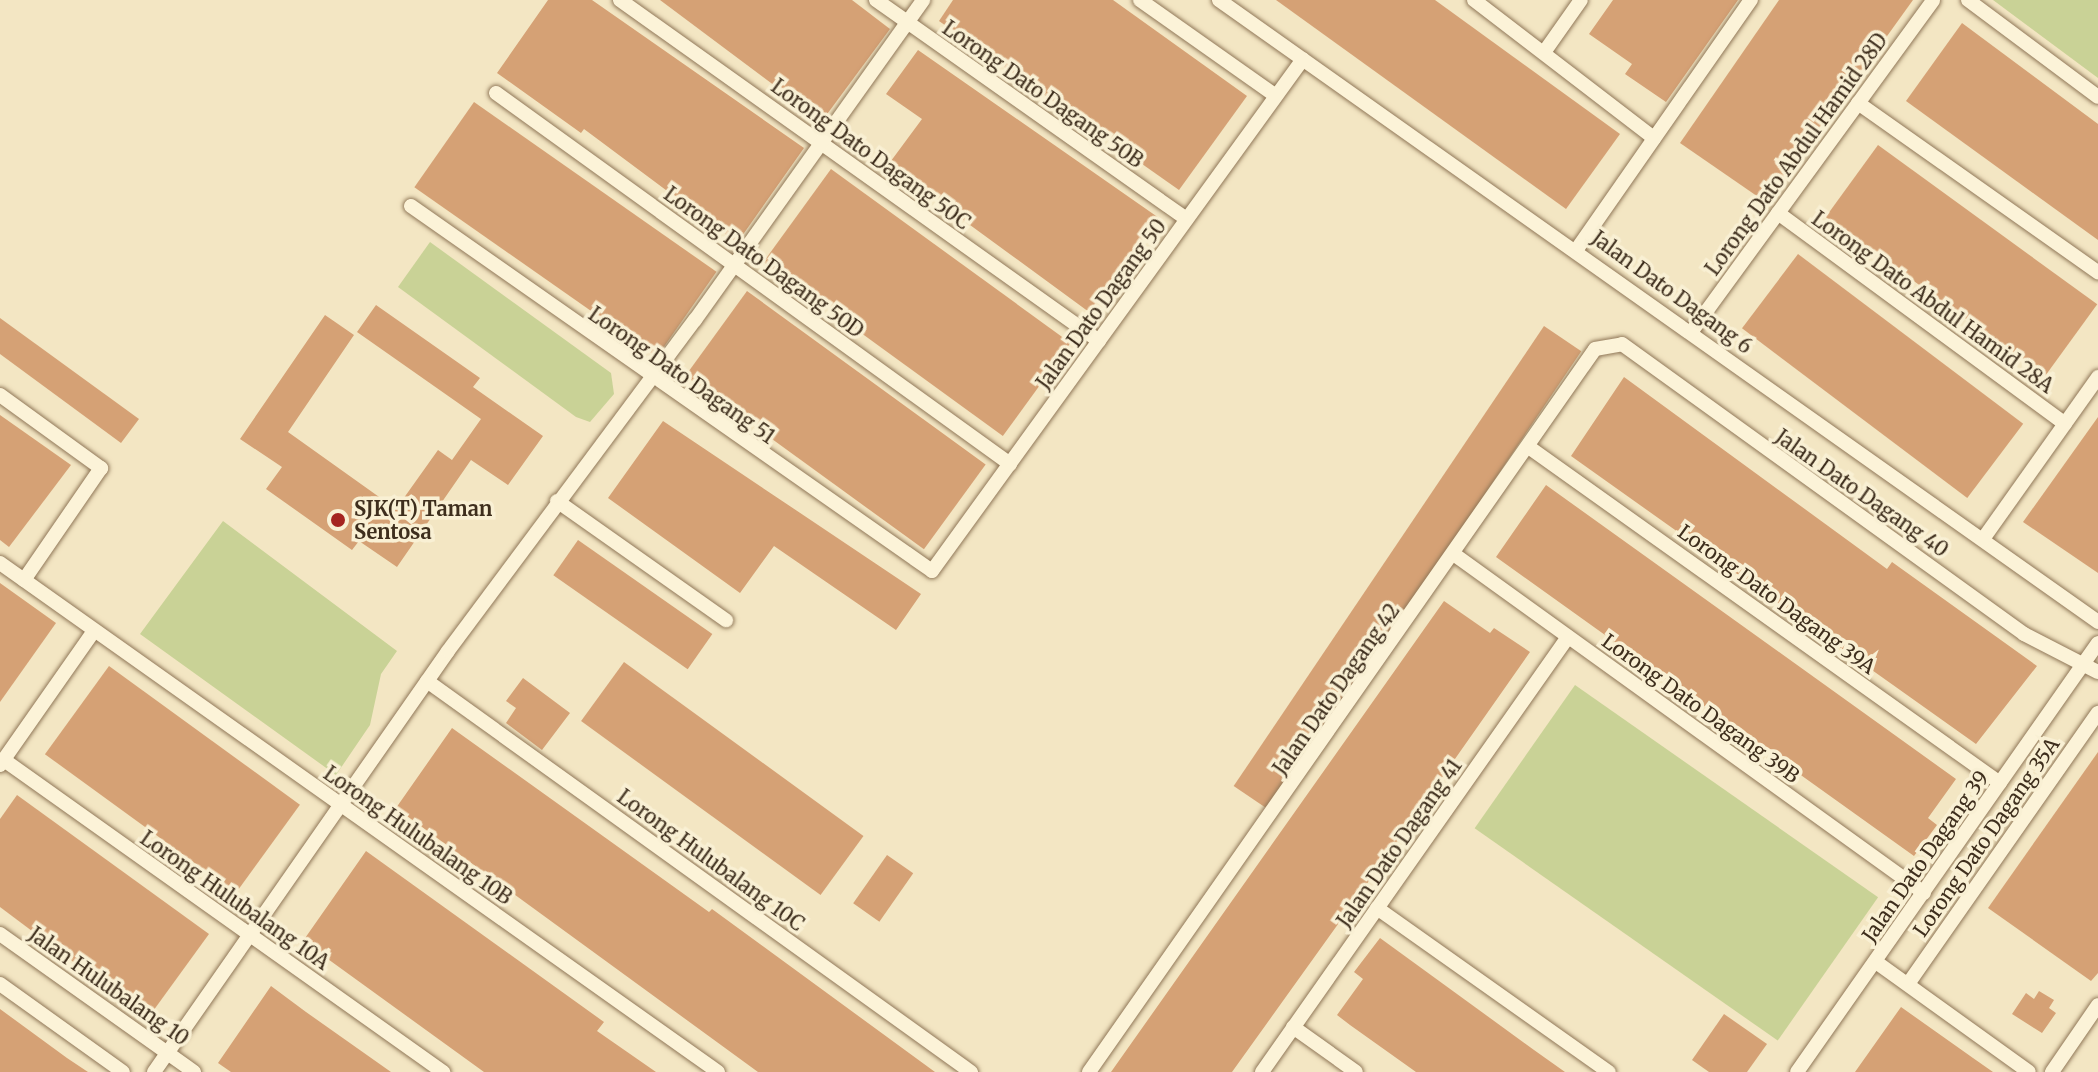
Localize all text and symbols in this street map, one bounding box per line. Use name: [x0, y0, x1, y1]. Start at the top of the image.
street label: Lorong Dato Dagang 50B: [938, 16, 1148, 172]
street label: Lorong Dato Abdul Hamid 28D: [1700, 28, 1892, 280]
street label: Lorong Dato Dagang 50C: [767, 74, 975, 234]
street label: Lorong Dato Dagang 50D: [660, 182, 868, 342]
street label: Lorong Dato Abdul Hamid 28A: [1808, 206, 2058, 398]
street label: Jalan Dato Dagang 50: [1031, 214, 1171, 394]
street label: Jalan Dato Dagang 6: [1587, 226, 1757, 358]
street label: Lorong Dato Dagang 51: [584, 302, 780, 448]
street label: Jalan Dato Dagang 40: [1771, 424, 1953, 562]
place label: SJK(T) Taman Sentosa: [354, 496, 492, 543]
marker: SJK(T) Taman Sentosa: [329, 511, 347, 529]
street label: Lorong Dato Dagang 39A: [1674, 519, 1880, 679]
street label: Jalan Dato Dagang 42: [1268, 599, 1404, 779]
street label: Lorong Dato Dagang 39B: [1598, 628, 1804, 788]
street label: Lorong Dato Dagang 35A: [1908, 733, 2064, 941]
street label: Jalan Dato Dagang 41: [1332, 754, 1466, 932]
street label: Lorong Hulubalang 10B: [319, 761, 517, 909]
street label: Jalan Dato Dagang 39: [1857, 766, 1993, 946]
street label: Lorong Hulubalang 10C: [613, 784, 809, 936]
street label: Lorong Hulubalang 10A: [136, 826, 334, 974]
street label: Jalan Hulubalang 10: [24, 922, 194, 1050]

